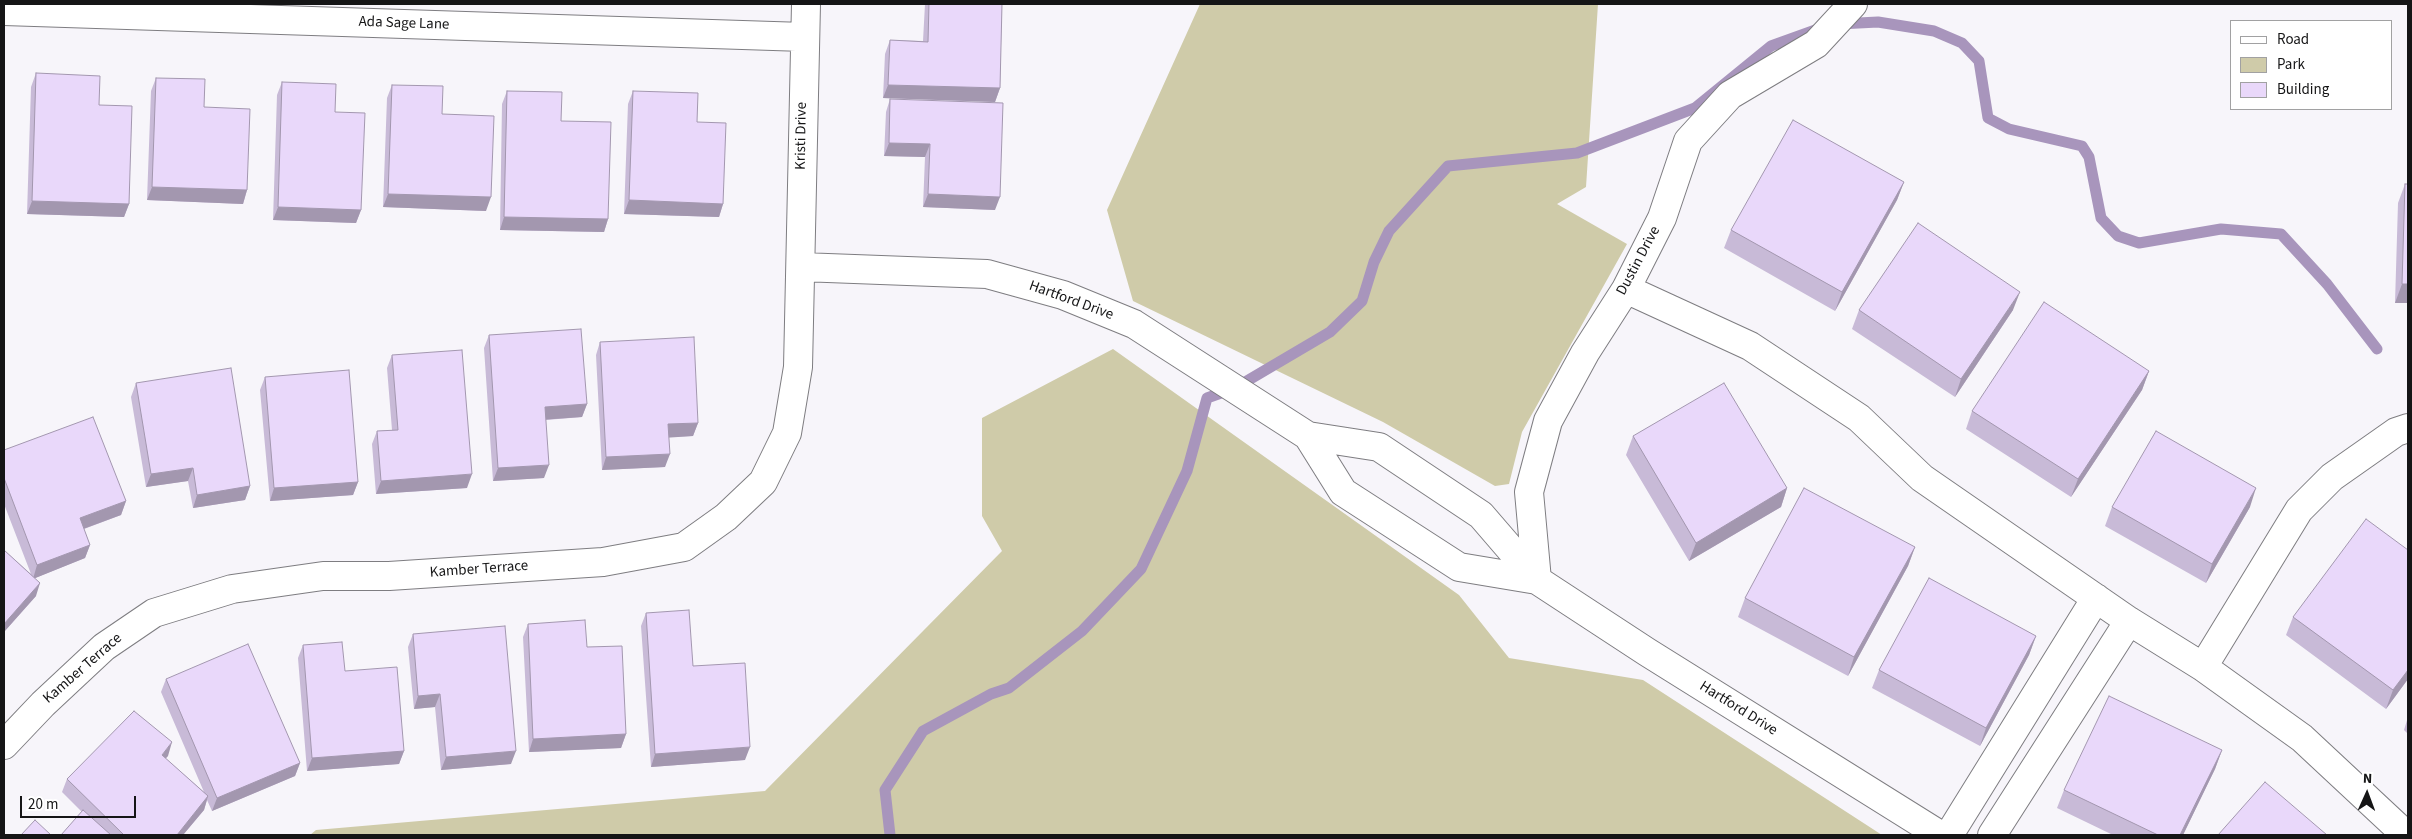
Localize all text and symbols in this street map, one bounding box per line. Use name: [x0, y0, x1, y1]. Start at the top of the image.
street label: Ada Sage Lane: [358, 13, 450, 35]
legend: [2230, 20, 2392, 110]
text: Road: [2277, 29, 2309, 50]
text: Park: [2277, 54, 2305, 75]
text: Building: [2277, 79, 2329, 100]
street label: Kristi Drive: [792, 102, 812, 170]
street label: Dustin Drive: [1613, 223, 1665, 299]
street label: Hartford Drive: [1026, 277, 1116, 325]
street label: Kamber Terrace: [429, 558, 529, 582]
street label: Kamber Terrace: [40, 630, 126, 708]
street label: Hartford Drive: [1696, 678, 1780, 740]
north arrow: [2342, 769, 2392, 819]
text: N: [2363, 769, 2373, 789]
scale bar: [22, 786, 139, 818]
text: 20 m: [28, 794, 58, 815]

